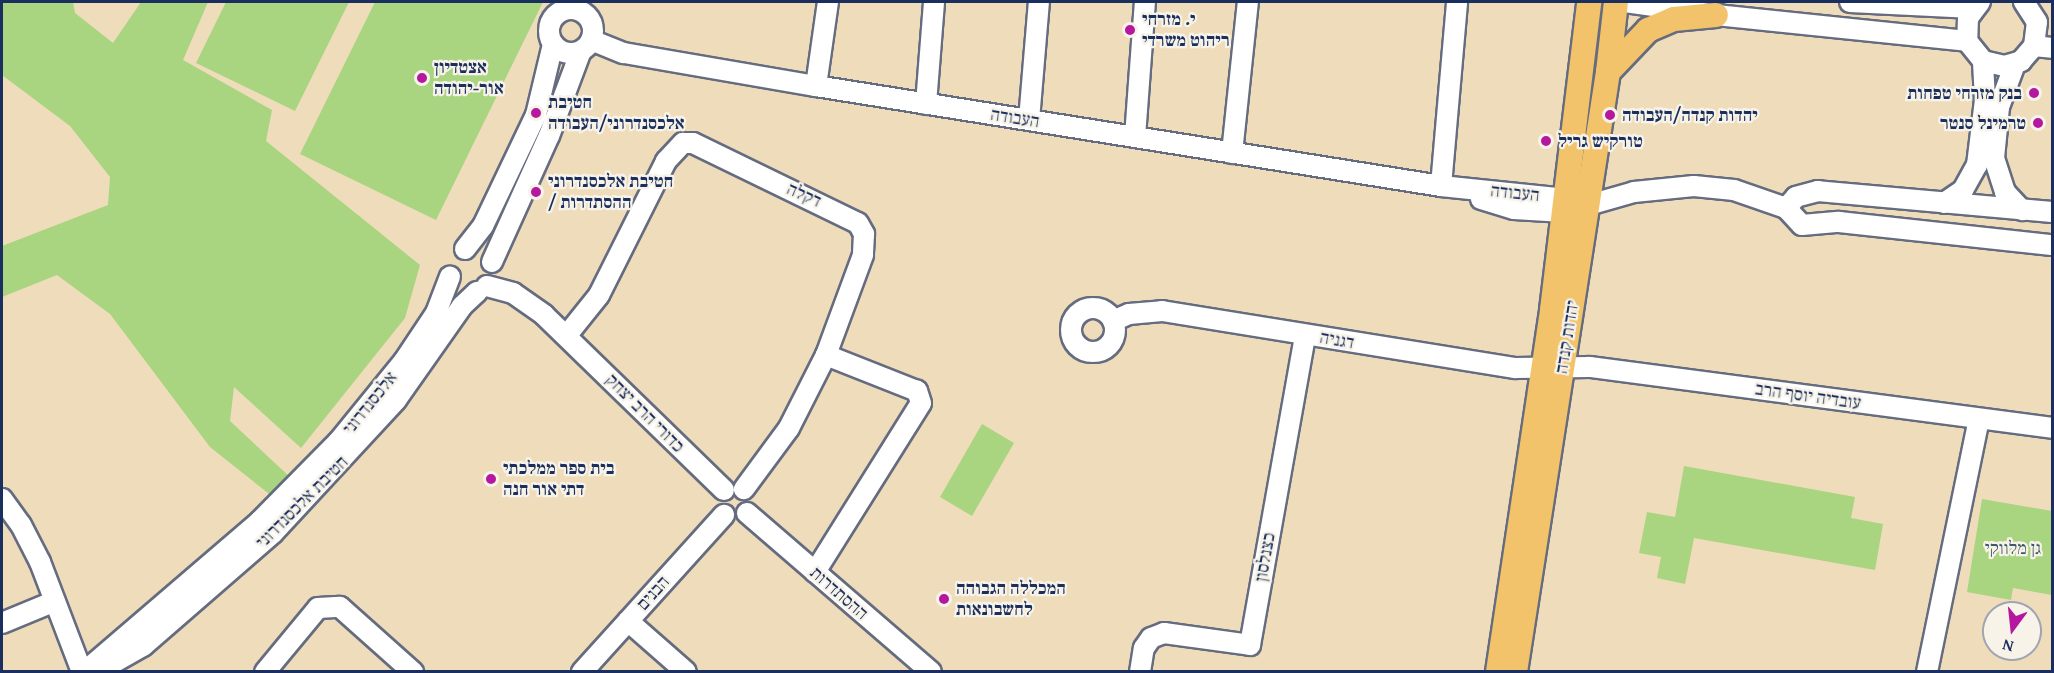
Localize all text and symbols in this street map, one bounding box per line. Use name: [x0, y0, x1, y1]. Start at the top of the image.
place label: י. מזרחי ריהוט משרדי: [1142, 9, 1230, 52]
marker: י. מזרחי ריהוט משרדי: [1123, 23, 1137, 37]
place label: אצטדיון אור-יהודה: [434, 57, 504, 100]
marker: אצטדיון אור-יהודה: [415, 71, 429, 85]
place label: בנק מזרחי טפחות: [1907, 82, 2022, 104]
marker: בנק מזרחי טפחות: [2027, 86, 2041, 100]
place label: חטיבת אלכסנדרוני/העבודה: [548, 92, 685, 134]
street label: העבודה: [989, 103, 1041, 133]
place label: יהדות קנדה/העבודה: [1622, 104, 1758, 126]
marker: חטיבת אלכסנדרוני/העבודה: [529, 106, 543, 120]
marker: יהדות קנדה/העבודה: [1603, 108, 1617, 122]
place label: טרמינל סנטר: [1940, 112, 2026, 134]
marker: טרמינל סנטר: [2031, 116, 2045, 130]
place label: טורקיש גריל: [1558, 130, 1643, 152]
marker: טורקיש גריל: [1539, 134, 1553, 148]
place label: חטיבת אלכסנדרוני / ההסתדרות: [548, 171, 673, 213]
street label: דקלה: [783, 178, 825, 212]
street label: העבודה: [1489, 180, 1541, 206]
marker: חטיבת אלכסנדרוני / ההסתדרות: [529, 185, 543, 199]
street label: יהדות קנדה: [1551, 299, 1583, 375]
street label: דגניה: [1318, 326, 1356, 354]
street label: אלכסנדרוני: [338, 367, 402, 439]
street label: כדורי הרב יצחק: [601, 369, 689, 457]
street label: עובדיה יוסף הרב: [1754, 378, 1862, 414]
street label: חטיבת אלכסנדרוני: [251, 451, 353, 553]
place label: בית ספר ממלכתי דתי אור חנה: [503, 458, 614, 500]
marker: בית ספר ממלכתי דתי אור חנה: [484, 472, 498, 486]
street label: כצנלסון: [1250, 531, 1280, 583]
park label: גן מלווקי: [1985, 537, 2041, 559]
street label: ההסתדרות: [806, 562, 872, 624]
street label: הבנים: [632, 571, 674, 615]
place label: המכללה הגבוהה לחשבונאות: [956, 578, 1066, 620]
marker: המכללה הגבוהה לחשבונאות: [937, 592, 951, 606]
north arrow: [1982, 601, 2042, 661]
text: N: [2000, 633, 2016, 659]

